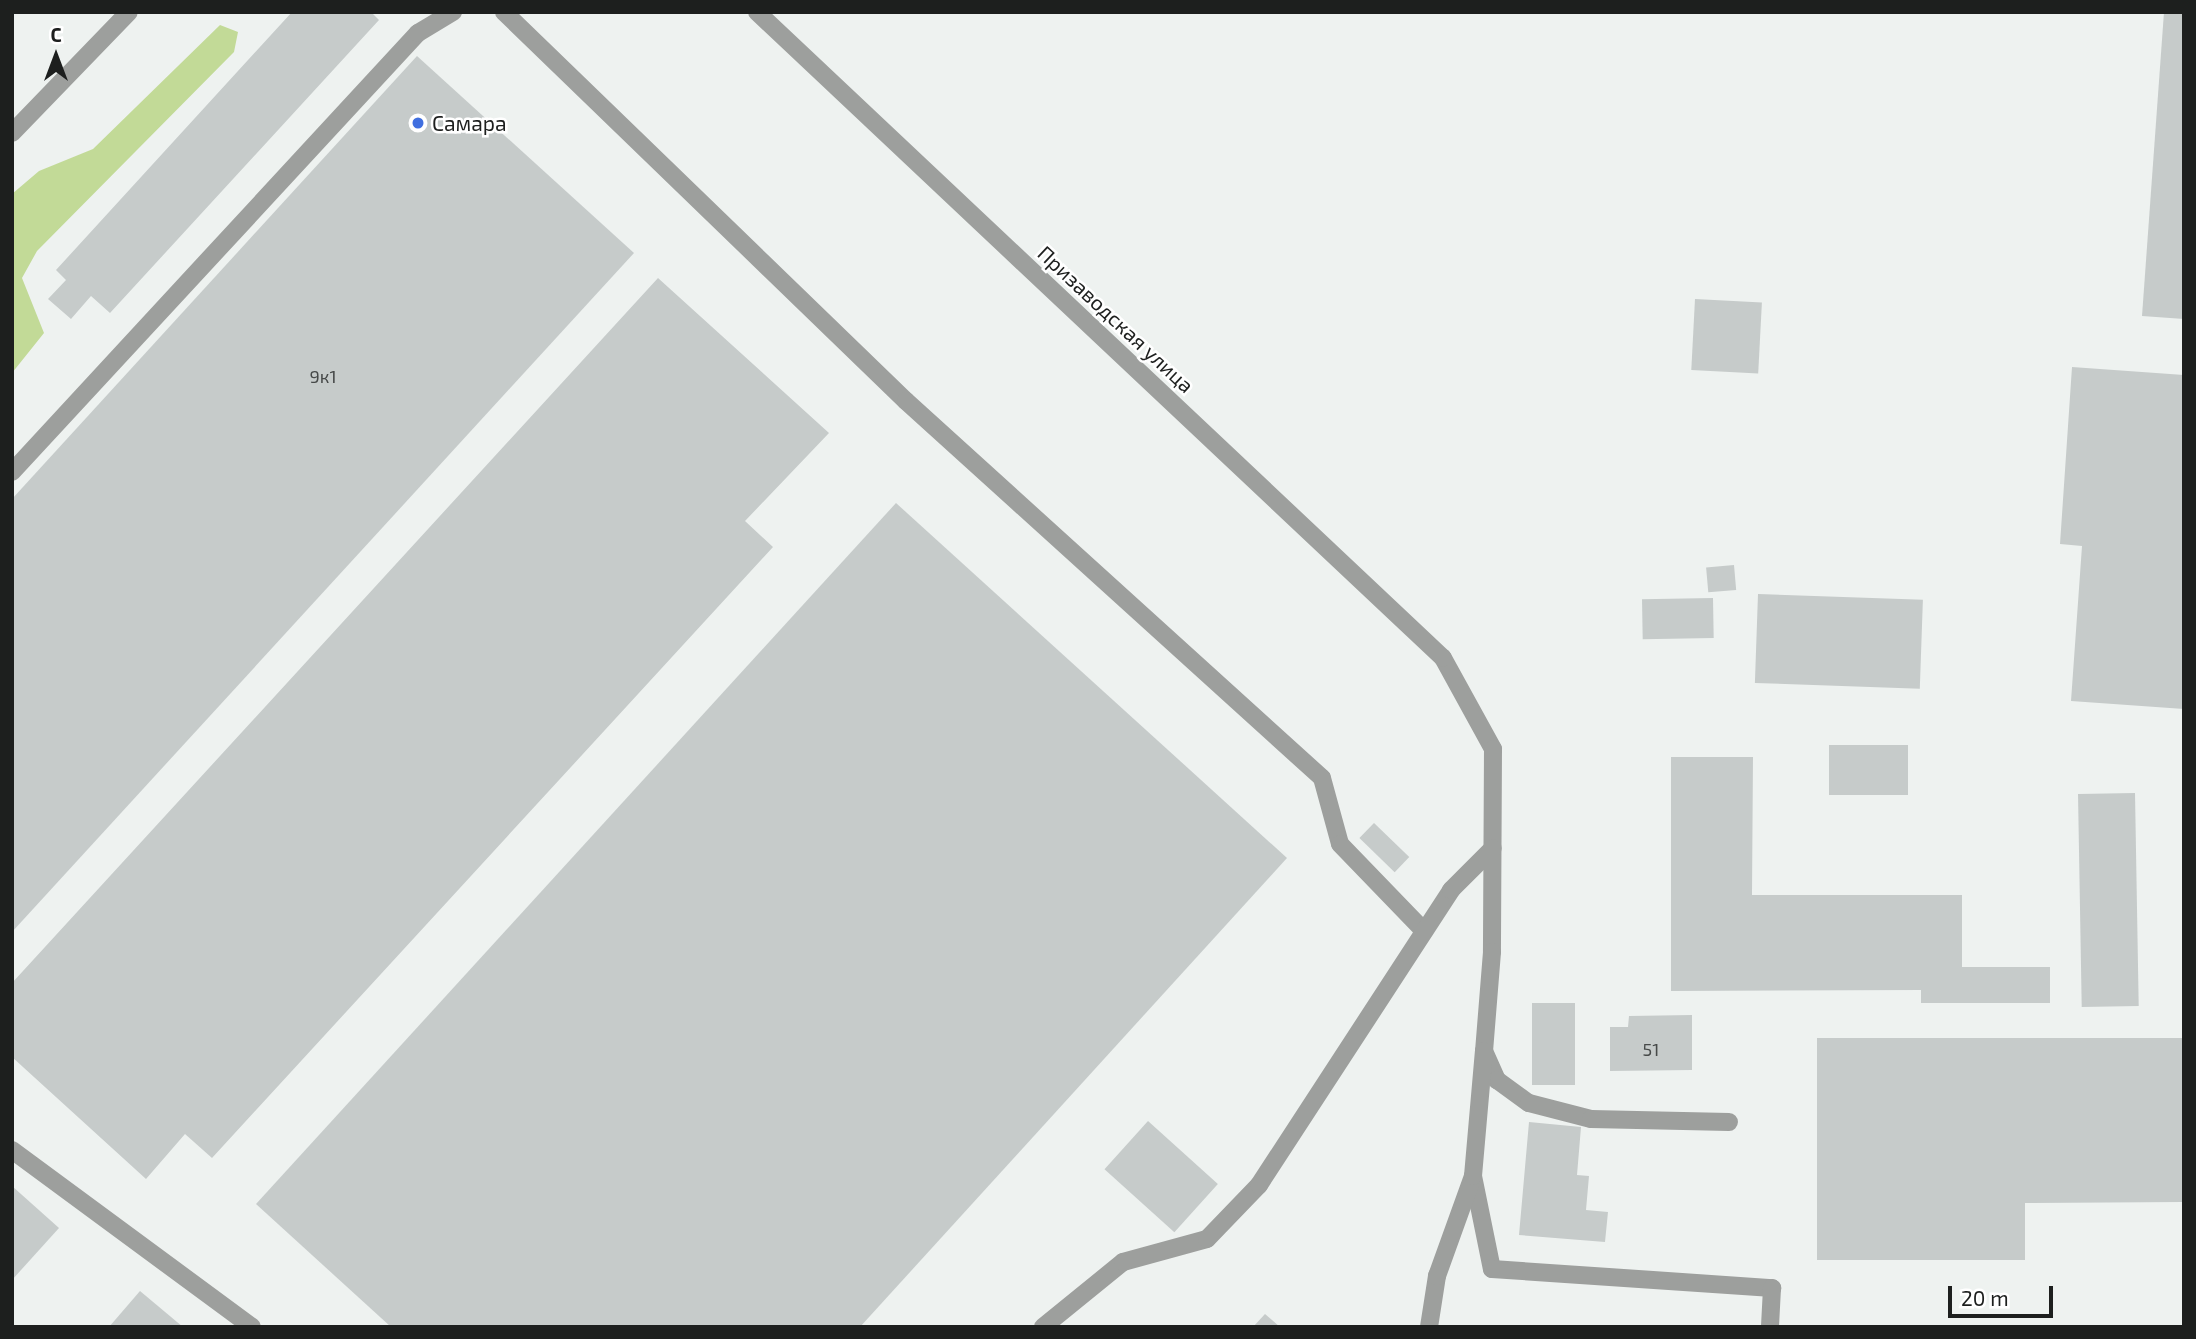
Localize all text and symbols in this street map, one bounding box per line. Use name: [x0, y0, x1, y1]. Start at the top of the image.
north arrow: [21, 21, 91, 91]
text: С: [50, 23, 62, 46]
place label: Самара: [432, 110, 507, 136]
marker: Самара: [410, 115, 426, 131]
street label: Призаводская улица: [1033, 240, 1199, 398]
house number: 9к1: [309, 365, 337, 387]
house number: 51: [1643, 1038, 1659, 1060]
scale bar: [1951, 1272, 2056, 1316]
text: 20 m: [1961, 1285, 2009, 1310]

